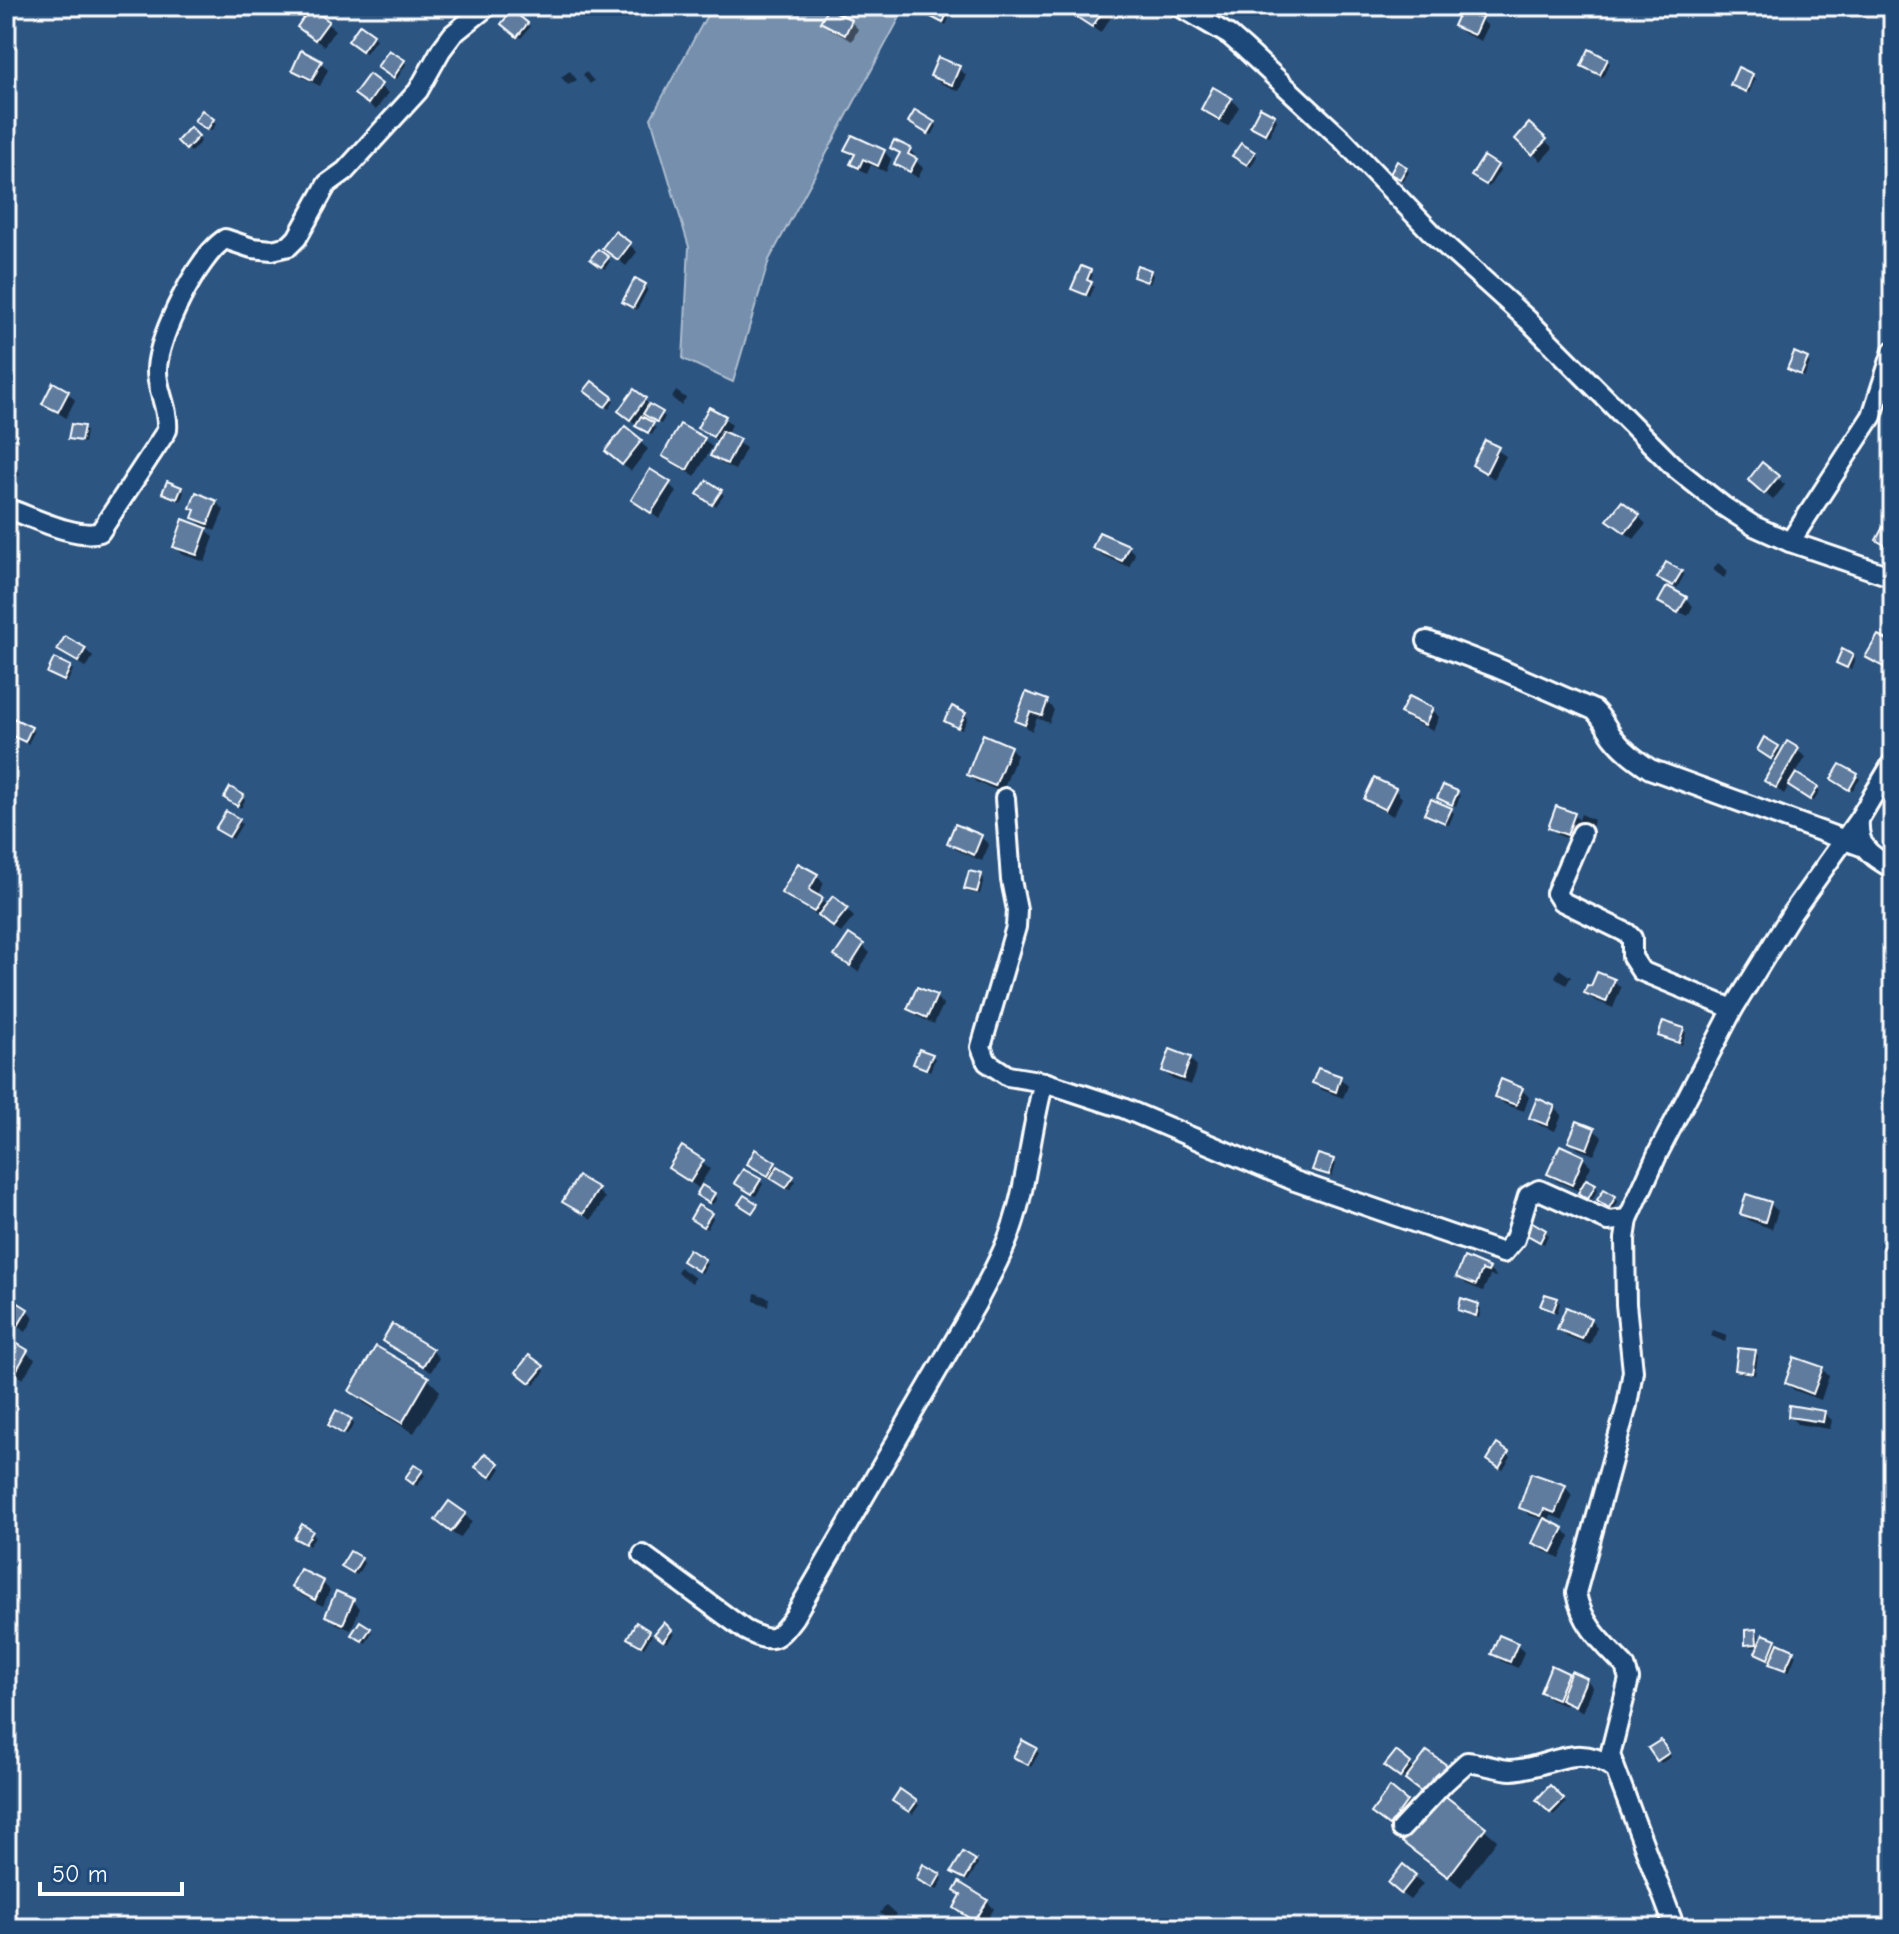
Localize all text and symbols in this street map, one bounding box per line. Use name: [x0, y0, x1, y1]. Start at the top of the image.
scale bar: [40, 1846, 182, 1896]
text: 50 m: [52, 1860, 108, 1888]

